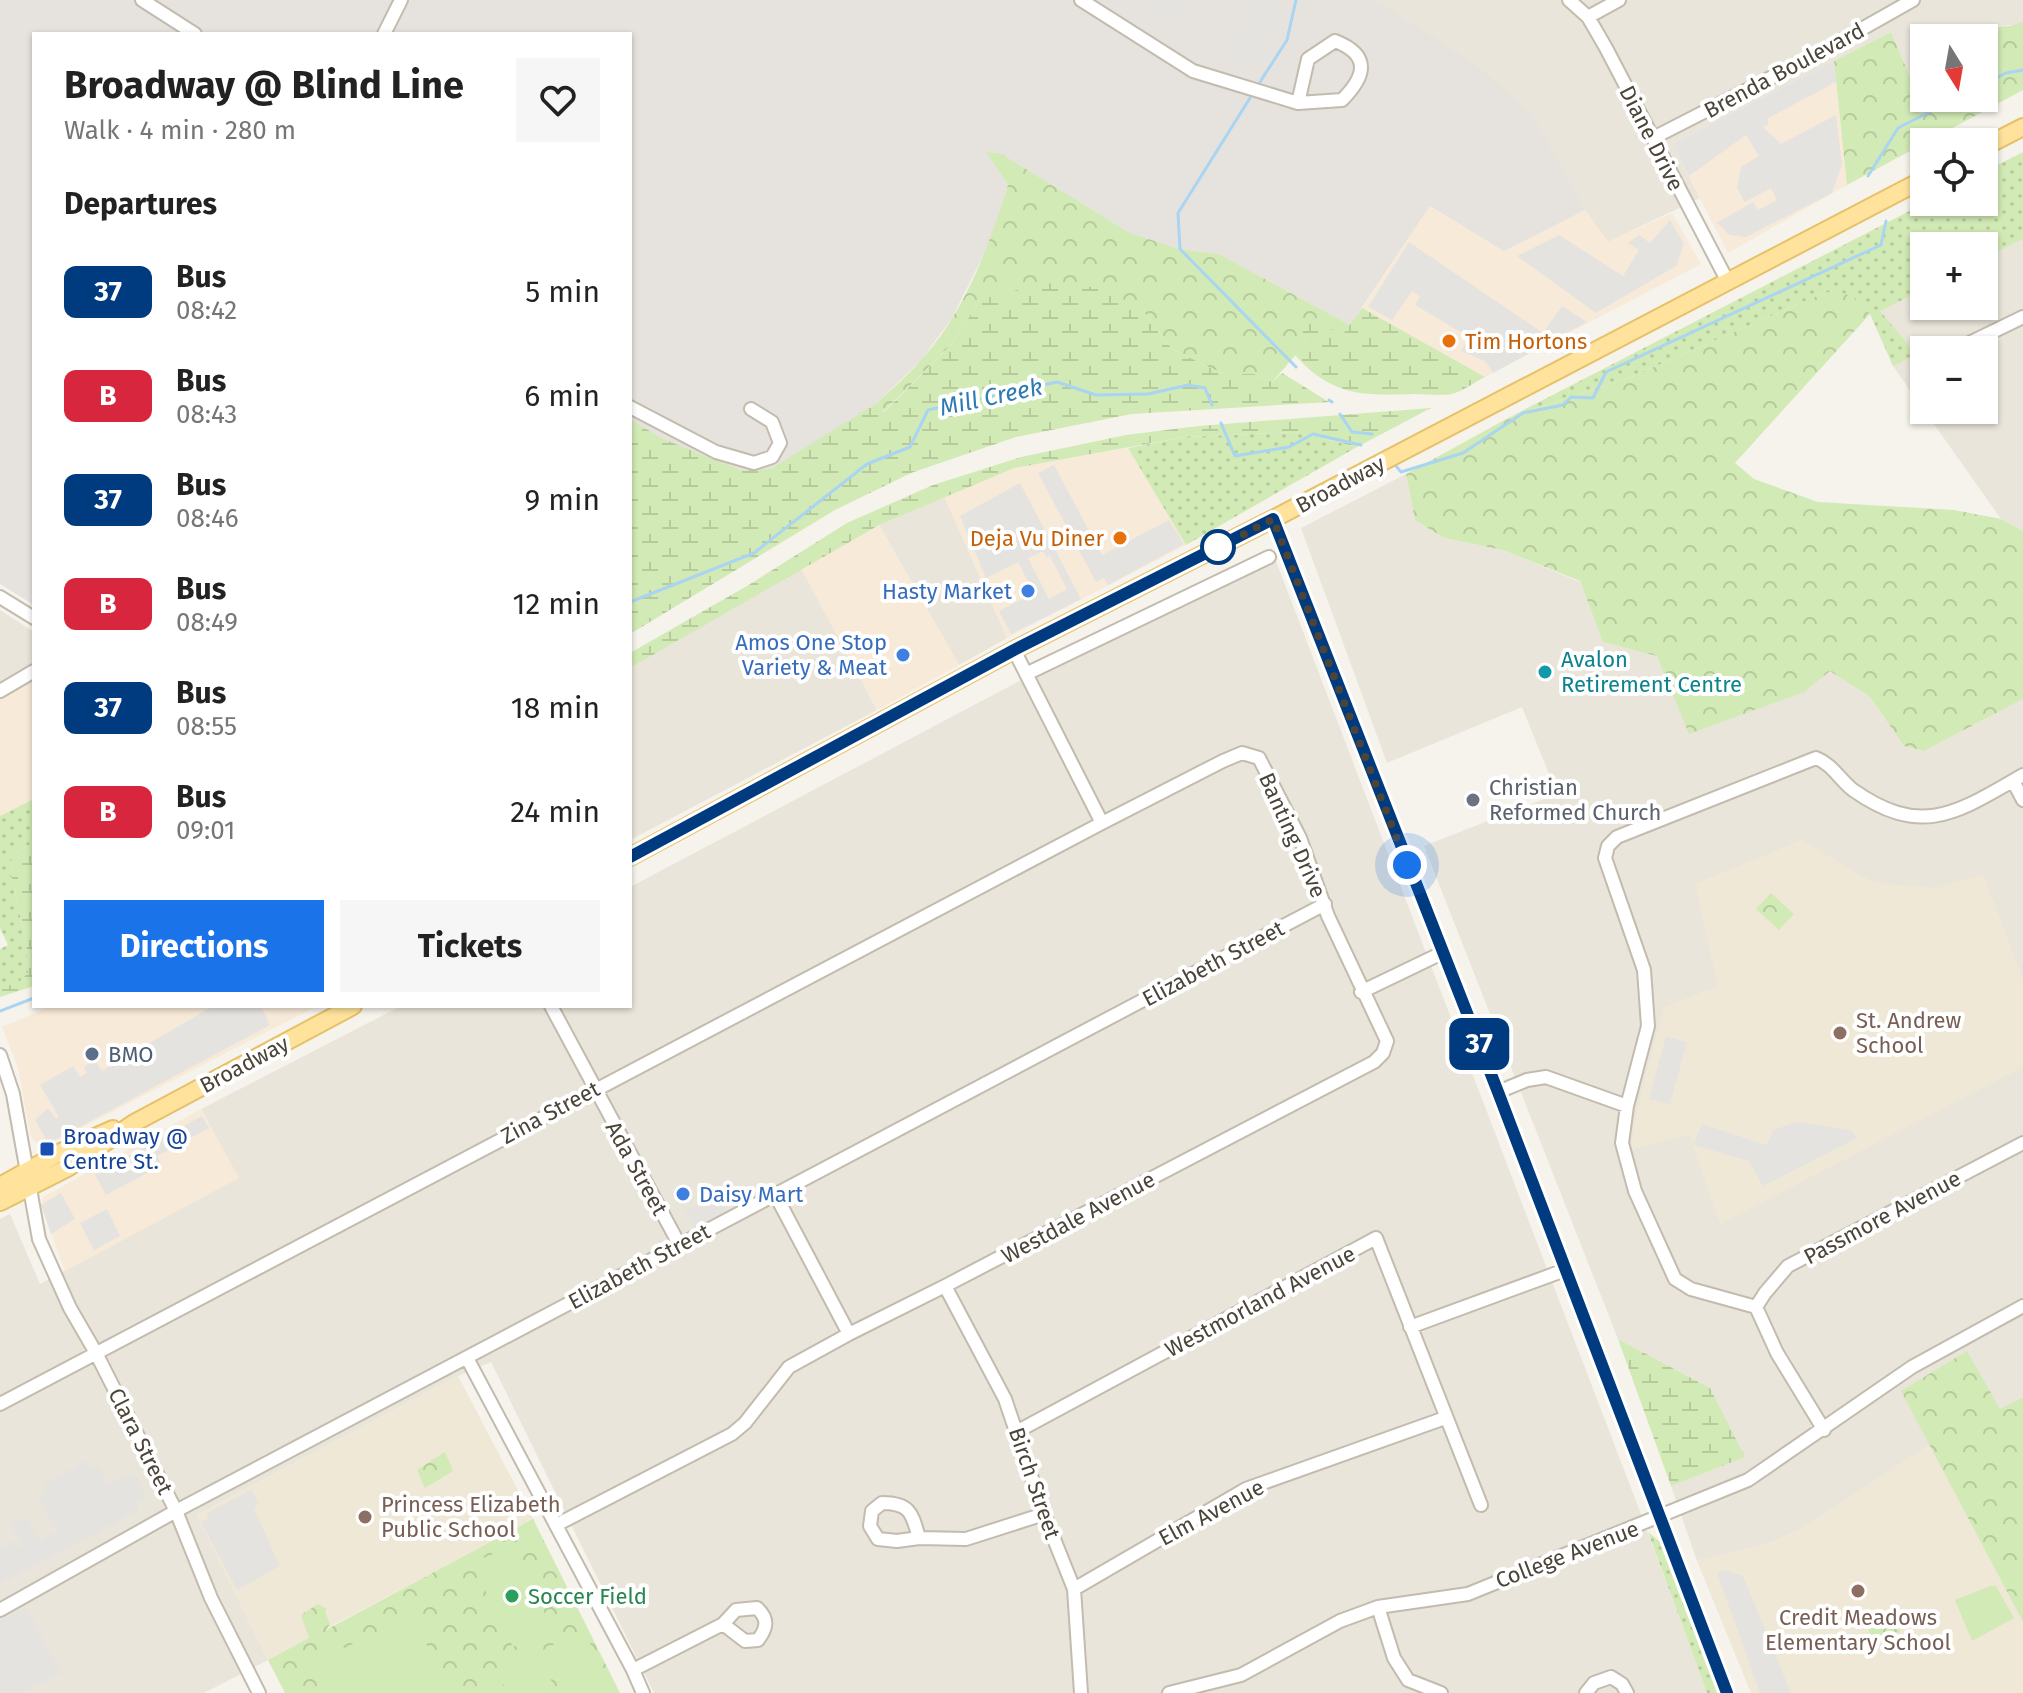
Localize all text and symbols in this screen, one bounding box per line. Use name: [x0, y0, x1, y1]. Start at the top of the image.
street label: Brenda Boulevard: [1699, 17, 1869, 124]
north arrow: [1910, 24, 1998, 112]
map controls: [1910, 24, 1998, 424]
button: heart: [516, 58, 600, 142]
text: Broadway @ Blind Line: [64, 62, 464, 108]
street label: Diane Drive: [1613, 81, 1690, 195]
text: Walk · 4 min · 280 m: [64, 115, 296, 146]
button: locate: [1910, 128, 1998, 216]
text: Departures: [64, 186, 217, 222]
button: +: [1910, 232, 1998, 320]
text: Bus: [176, 259, 226, 295]
text: 5 min: [525, 274, 600, 310]
text: 37: [94, 275, 122, 308]
text: 08:42: [176, 295, 237, 326]
place label: Tim Hortons: [1465, 328, 1587, 355]
marker: Tim Hortons: [1440, 332, 1458, 350]
button: −: [1910, 336, 1998, 424]
text: Bus: [176, 363, 226, 399]
water label: Mill Creek: [937, 372, 1045, 422]
text: 6 min: [524, 378, 600, 414]
text: B: [99, 379, 117, 412]
text: 08:43: [176, 399, 237, 430]
street label: Broadway: [1291, 450, 1390, 519]
text: Bus: [176, 467, 226, 503]
text: 9 min: [525, 482, 600, 518]
text: 37: [94, 483, 122, 516]
text: 08:46: [176, 503, 239, 534]
place label: Deja Vu Diner: [970, 525, 1104, 552]
marker: Deja Vu Diner: [1111, 529, 1129, 547]
unlabelled marker: [1201, 530, 1235, 564]
text: Bus: [176, 571, 226, 607]
place label: Hasty Market: [882, 578, 1012, 605]
marker: Hasty Market: [1019, 582, 1037, 600]
text: 12 min: [512, 586, 600, 622]
text: B: [99, 587, 117, 620]
text: 08:49: [176, 607, 238, 638]
place label: Amos One Stop Variety & Meat: [735, 629, 887, 681]
marker: Amos One Stop Variety & Meat: [894, 646, 912, 664]
place label: Avalon Retirement Centre: [1561, 646, 1742, 698]
marker: Avalon Retirement Centre: [1536, 663, 1554, 681]
text: Bus: [176, 675, 226, 711]
text: 18 min: [511, 690, 600, 726]
text: 37: [94, 691, 122, 724]
text: 08:55: [176, 711, 237, 742]
street label: Banting Drive: [1253, 768, 1332, 902]
place label: Christian Reformed Church: [1489, 774, 1661, 826]
text: Bus: [176, 779, 226, 815]
marker: Christian Reformed Church: [1464, 791, 1482, 809]
text: 24 min: [510, 794, 600, 830]
text: B: [99, 795, 117, 828]
text: 09:01: [176, 815, 235, 846]
your location: [1387, 845, 1427, 885]
button: Directions: [64, 900, 324, 992]
button: Tickets: [340, 900, 600, 992]
street label: Elizabeth Street: [1138, 915, 1289, 1012]
place label: St. Andrew School: [1856, 1007, 1962, 1059]
line badge: 37: [1443, 1018, 1515, 1070]
marker: St. Andrew School: [1831, 1024, 1849, 1042]
text: 37: [1465, 1027, 1493, 1060]
street label: Broadway: [195, 1030, 294, 1099]
place label: BMO: [108, 1041, 154, 1068]
marker: BMO: [83, 1045, 101, 1063]
street label: Zina Street: [496, 1075, 604, 1150]
street label: Ada Street: [600, 1117, 673, 1220]
place label: Broadway @ Centre St.: [63, 1123, 188, 1175]
marker: Broadway @ Centre St.: [38, 1140, 56, 1158]
street label: Passmore Avenue: [1799, 1165, 1965, 1270]
street label: Westdale Avenue: [997, 1166, 1160, 1269]
place label: Daisy Mart: [699, 1181, 803, 1208]
marker: Daisy Mart: [674, 1185, 692, 1203]
street label: Elizabeth Street: [564, 1218, 715, 1315]
street label: Westmorland Avenue: [1160, 1240, 1360, 1363]
street label: Clara Street: [102, 1384, 179, 1499]
street label: Birch Street: [1003, 1424, 1066, 1543]
street label: Elm Avenue: [1154, 1473, 1269, 1552]
place label: Princess Elizabeth Public School: [381, 1491, 561, 1543]
marker: Princess Elizabeth Public School: [356, 1508, 374, 1526]
street label: College Avenue: [1492, 1515, 1643, 1594]
marker: Credit Meadows Elementary School: [1849, 1582, 1867, 1600]
place label: Soccer Field: [528, 1583, 647, 1610]
marker: Soccer Field: [503, 1587, 521, 1605]
place label: Credit Meadows Elementary School: [1765, 1604, 1951, 1656]

